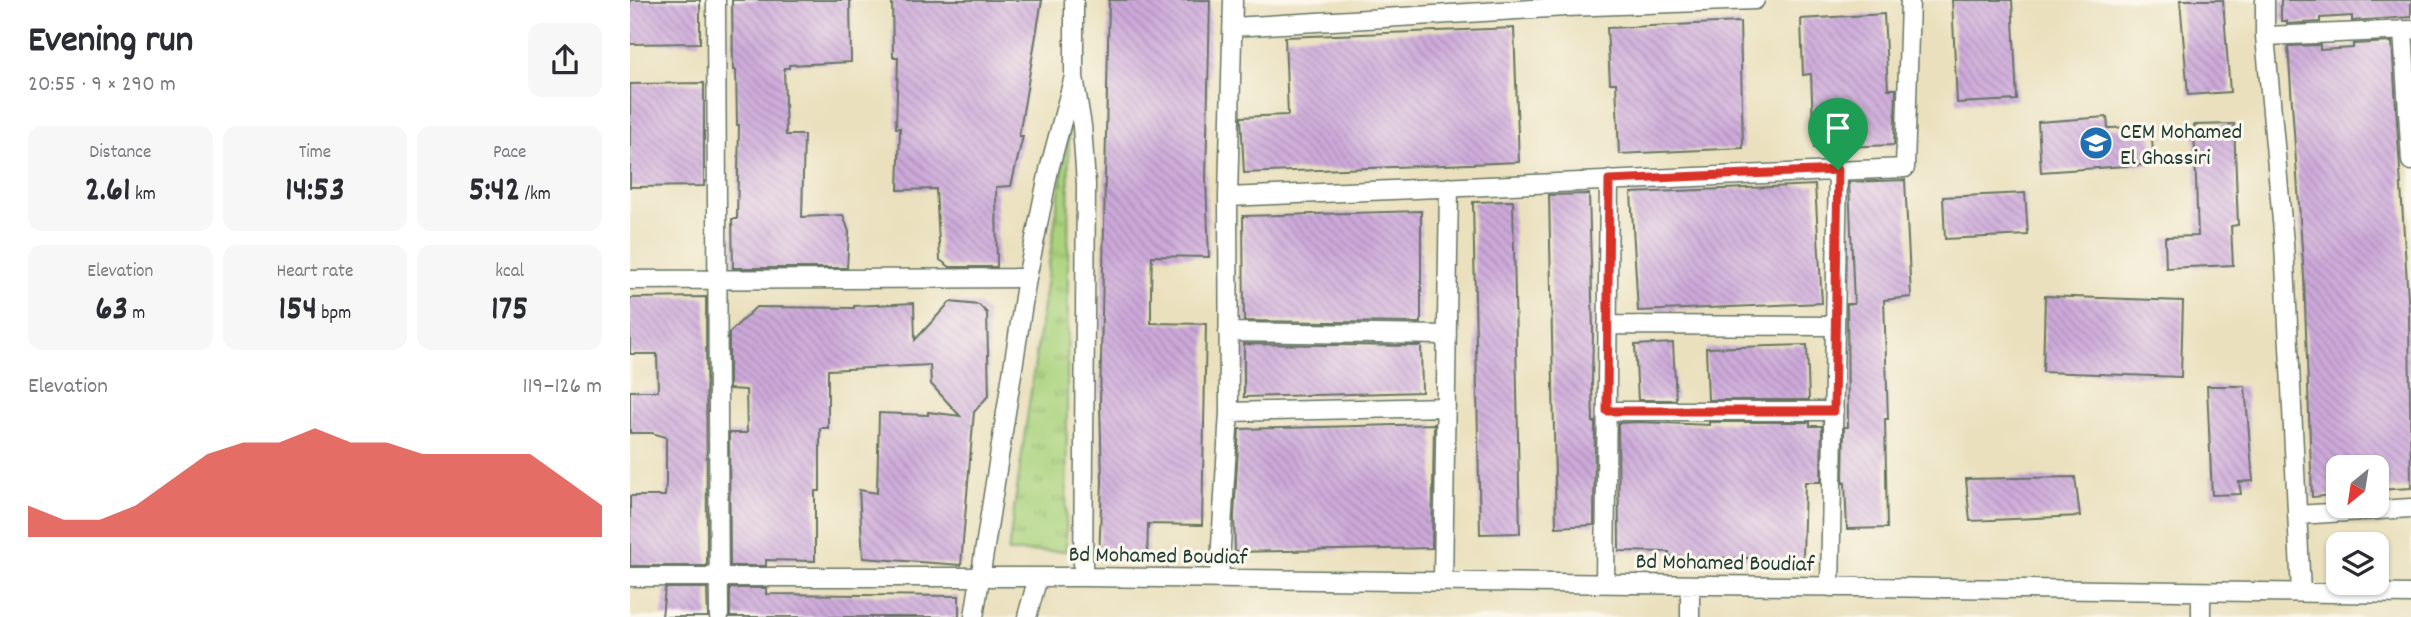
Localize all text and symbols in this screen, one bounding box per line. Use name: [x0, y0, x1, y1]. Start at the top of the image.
text: Evening run: [28, 15, 193, 70]
button: share: [528, 23, 602, 97]
text: 20:55 · 9 × 290 m: [28, 69, 176, 102]
pin: [1808, 98, 1868, 170]
icon: arrive: [1819, 109, 1857, 147]
place label: CEM Mohamed El Ghassiri: [2120, 117, 2242, 176]
school or university icon: CEM Mohamed El Ghassiri: [2077, 124, 2115, 162]
text: Distance: [89, 140, 151, 167]
text: Time: [299, 140, 331, 167]
text: Pace: [493, 140, 526, 167]
text: 2.61: [85, 167, 131, 217]
text: 14:53: [285, 167, 345, 217]
text: 5:42: [468, 167, 520, 217]
text: km: [131, 182, 156, 209]
text: /km: [520, 182, 551, 209]
text: Elevation: [87, 259, 153, 286]
text: Heart rate: [277, 259, 353, 286]
text: kcal: [495, 259, 524, 286]
text: 63: [95, 286, 128, 336]
text: 154: [279, 286, 317, 336]
text: 175: [491, 286, 528, 336]
text: m: [128, 301, 145, 328]
text: bpm: [317, 301, 351, 328]
text: Elevation: [28, 371, 108, 404]
text: 119–126 m: [523, 371, 602, 404]
north arrow: [2326, 455, 2389, 518]
map controls: [2326, 455, 2389, 595]
button: layers: [2326, 532, 2389, 595]
street label: Bd Mohamed Boudiaf: [1068, 539, 1249, 576]
street label: Bd Mohamed Boudiaf: [1635, 546, 1816, 583]

